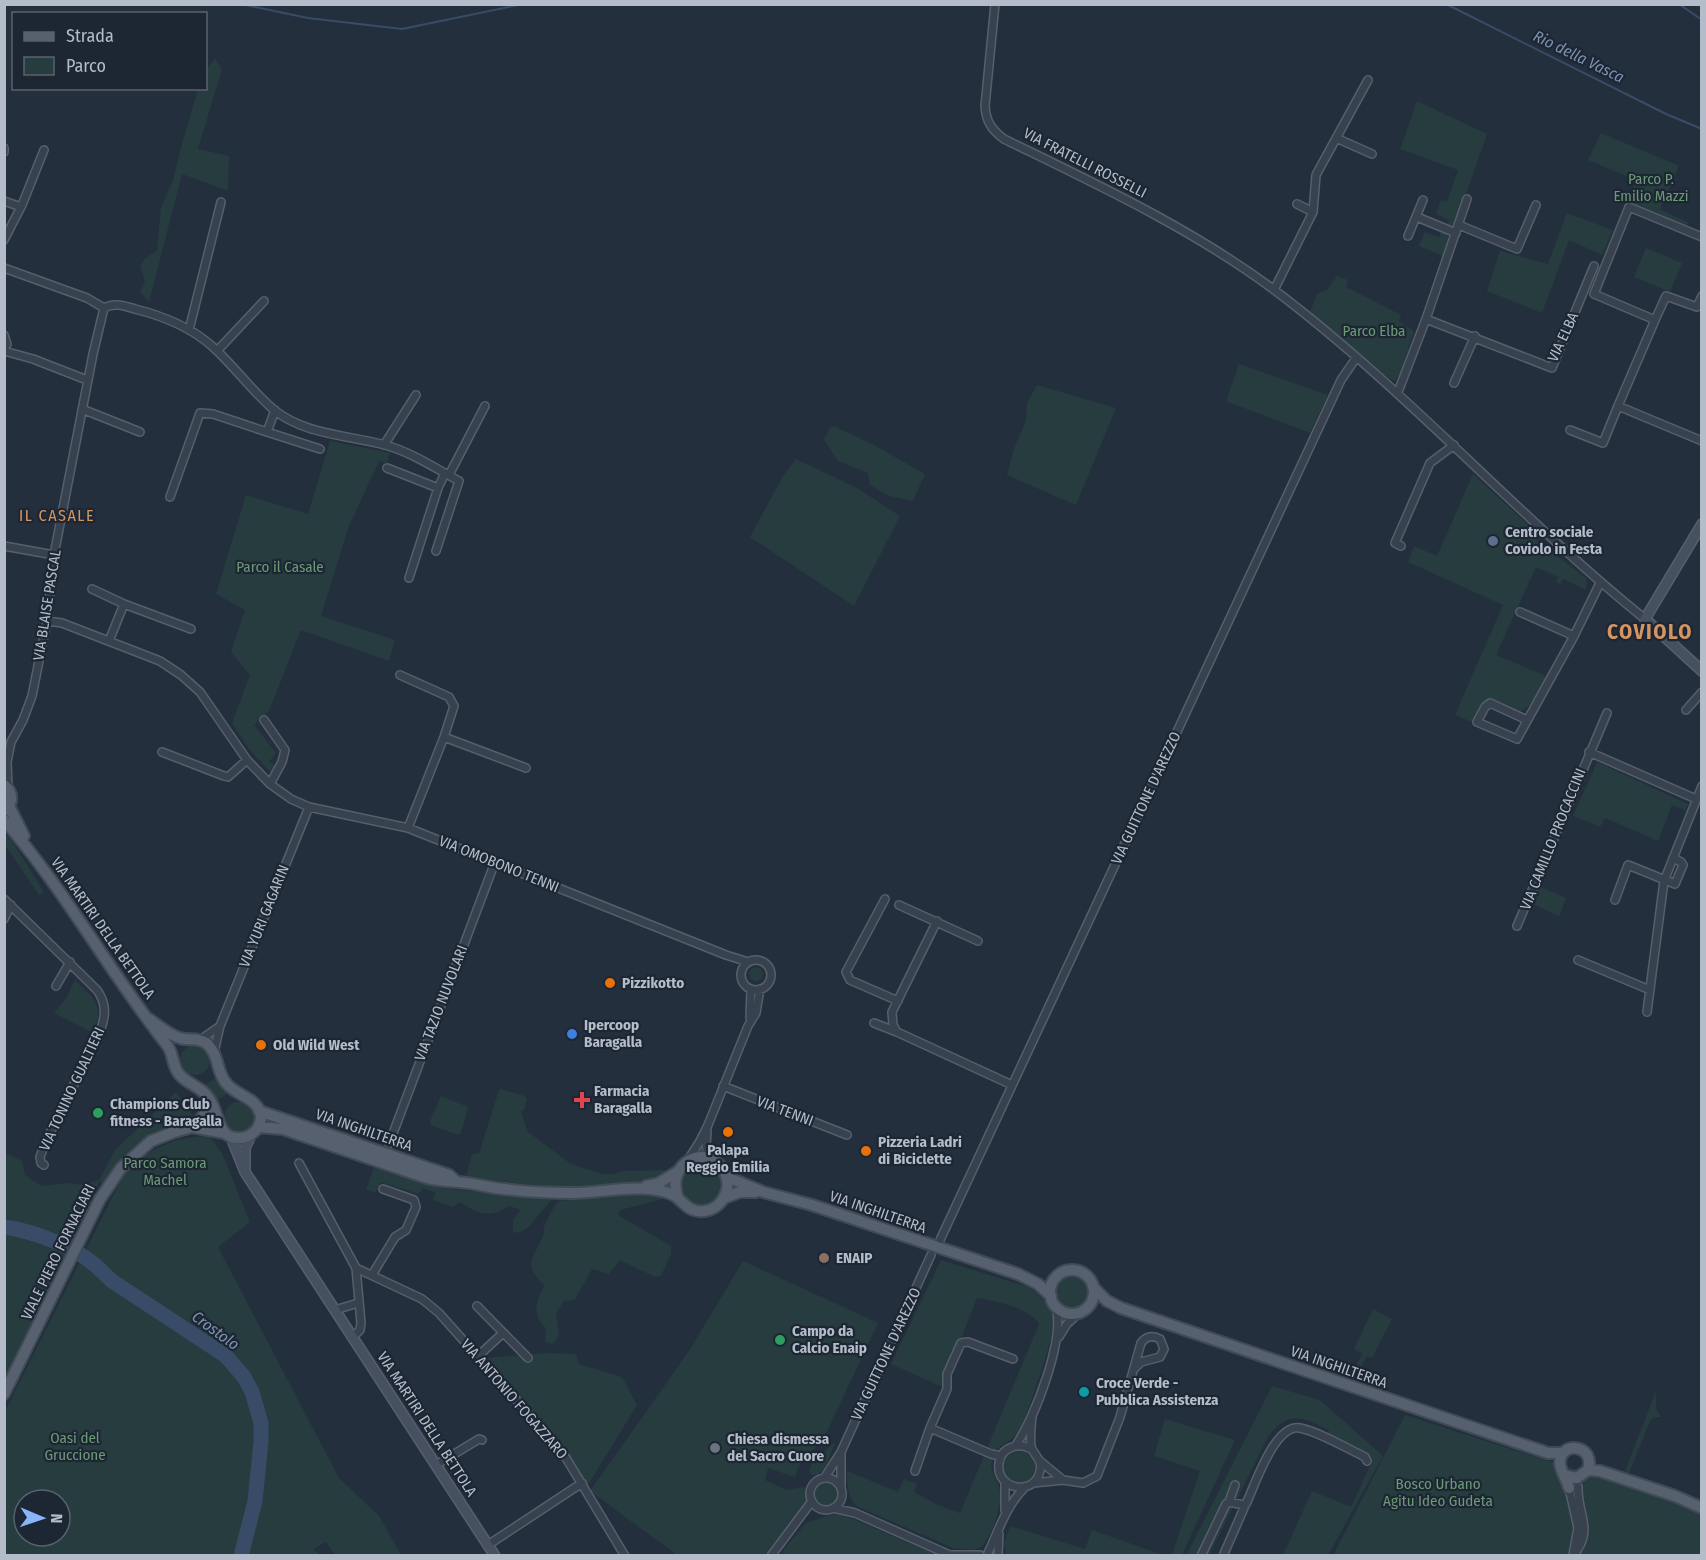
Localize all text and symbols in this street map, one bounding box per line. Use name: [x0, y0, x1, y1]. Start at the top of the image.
legend: [12, 12, 207, 90]
text: Strada: [66, 25, 114, 47]
water label: Rio della Vasca: [1530, 26, 1627, 87]
text: Parco: [66, 55, 106, 77]
street label: VIA FRATELLI ROSSELLI: [1020, 124, 1150, 202]
park label: Parco P. Emilio Mazzi: [1613, 170, 1689, 205]
street label: VIA ELBA: [1544, 309, 1582, 365]
park label: Parco Elba: [1343, 322, 1405, 340]
district label: IL CASALE: [19, 506, 95, 525]
place label: Centro sociale Coviolo in Festa: [1505, 523, 1603, 558]
marker: Centro sociale Coviolo in Festa: [1486, 534, 1500, 548]
street label: VIA BLAISE PASCAL: [29, 548, 65, 662]
park label: Parco il Casale: [236, 558, 324, 576]
district label: COVIOLO: [1607, 619, 1693, 645]
street label: VIA GUITTONE D'AREZZO: [1107, 729, 1185, 867]
street label: VIA CAMILLO PROCACCINI: [1516, 766, 1590, 912]
street label: VIA OMOBONO TENNI: [436, 832, 562, 896]
street label: VIA MARTIRI DELLA BETTOLA: [47, 854, 159, 1002]
street label: VIA YURI GAGARIN: [235, 862, 293, 970]
street label: VIA TAZIO NUVOLARI: [411, 943, 471, 1063]
place label: Pizzikotto: [622, 974, 684, 992]
marker: Pizzikotto: [603, 976, 617, 990]
place label: Ipercoop Baragalla: [584, 1016, 643, 1051]
street label: VIA TONINO GUALTIERI: [35, 1024, 109, 1154]
marker: Ipercoop Baragalla: [565, 1027, 579, 1041]
place label: Old Wild West: [273, 1036, 360, 1054]
marker: Old Wild West: [254, 1038, 268, 1052]
place label: Farmacia Baragalla: [594, 1082, 653, 1117]
street label: VIA TENNI: [754, 1092, 816, 1130]
marker: Farmacia Baragalla: [575, 1093, 589, 1107]
place label: Champions Club fitness - Baragalla: [110, 1095, 223, 1130]
street label: VIA INGHILTERRA: [313, 1105, 415, 1155]
marker: Champions Club fitness - Baragalla: [91, 1106, 105, 1120]
marker: Palapa Reggio Emilia: [721, 1125, 735, 1139]
place label: Pizzeria Ladri di Biciclette: [878, 1133, 962, 1168]
place label: Palapa Reggio Emilia: [686, 1141, 770, 1176]
marker: Pizzeria Ladri di Biciclette: [859, 1144, 873, 1158]
park label: Parco Samora Machel: [123, 1154, 207, 1189]
street label: VIALE PIERO FORNACIARI: [17, 1181, 99, 1323]
street label: VIA INGHILTERRA: [827, 1187, 929, 1237]
place label: ENAIP: [836, 1249, 872, 1267]
marker: ENAIP: [817, 1251, 831, 1265]
street label: VIA GUITTONE D'AREZZO: [847, 1285, 925, 1423]
water label: Crostolo: [188, 1307, 243, 1354]
place label: Campo da Calcio Enaip: [792, 1322, 867, 1357]
marker: Campo da Calcio Enaip: [773, 1333, 787, 1347]
street label: VIA ANTONIO FOGAZZARO: [457, 1335, 571, 1463]
street label: VIA INGHILTERRA: [1288, 1342, 1390, 1392]
street label: VIA MARTIRI DELLA BETTOLA: [373, 1348, 481, 1500]
place label: Croce Verde - Pubblica Assistenza: [1096, 1374, 1219, 1409]
marker: Croce Verde - Pubblica Assistenza: [1077, 1385, 1091, 1399]
park label: Oasi del Gruccione: [44, 1429, 106, 1464]
place label: Chiesa dismessa del Sacro Cuore: [727, 1430, 830, 1465]
marker: Chiesa dismessa del Sacro Cuore: [708, 1441, 722, 1455]
park label: Bosco Urbano Agitu Ideo Gudeta: [1383, 1475, 1493, 1510]
north arrow: [12, 1488, 72, 1548]
text: N: [47, 1513, 66, 1524]

